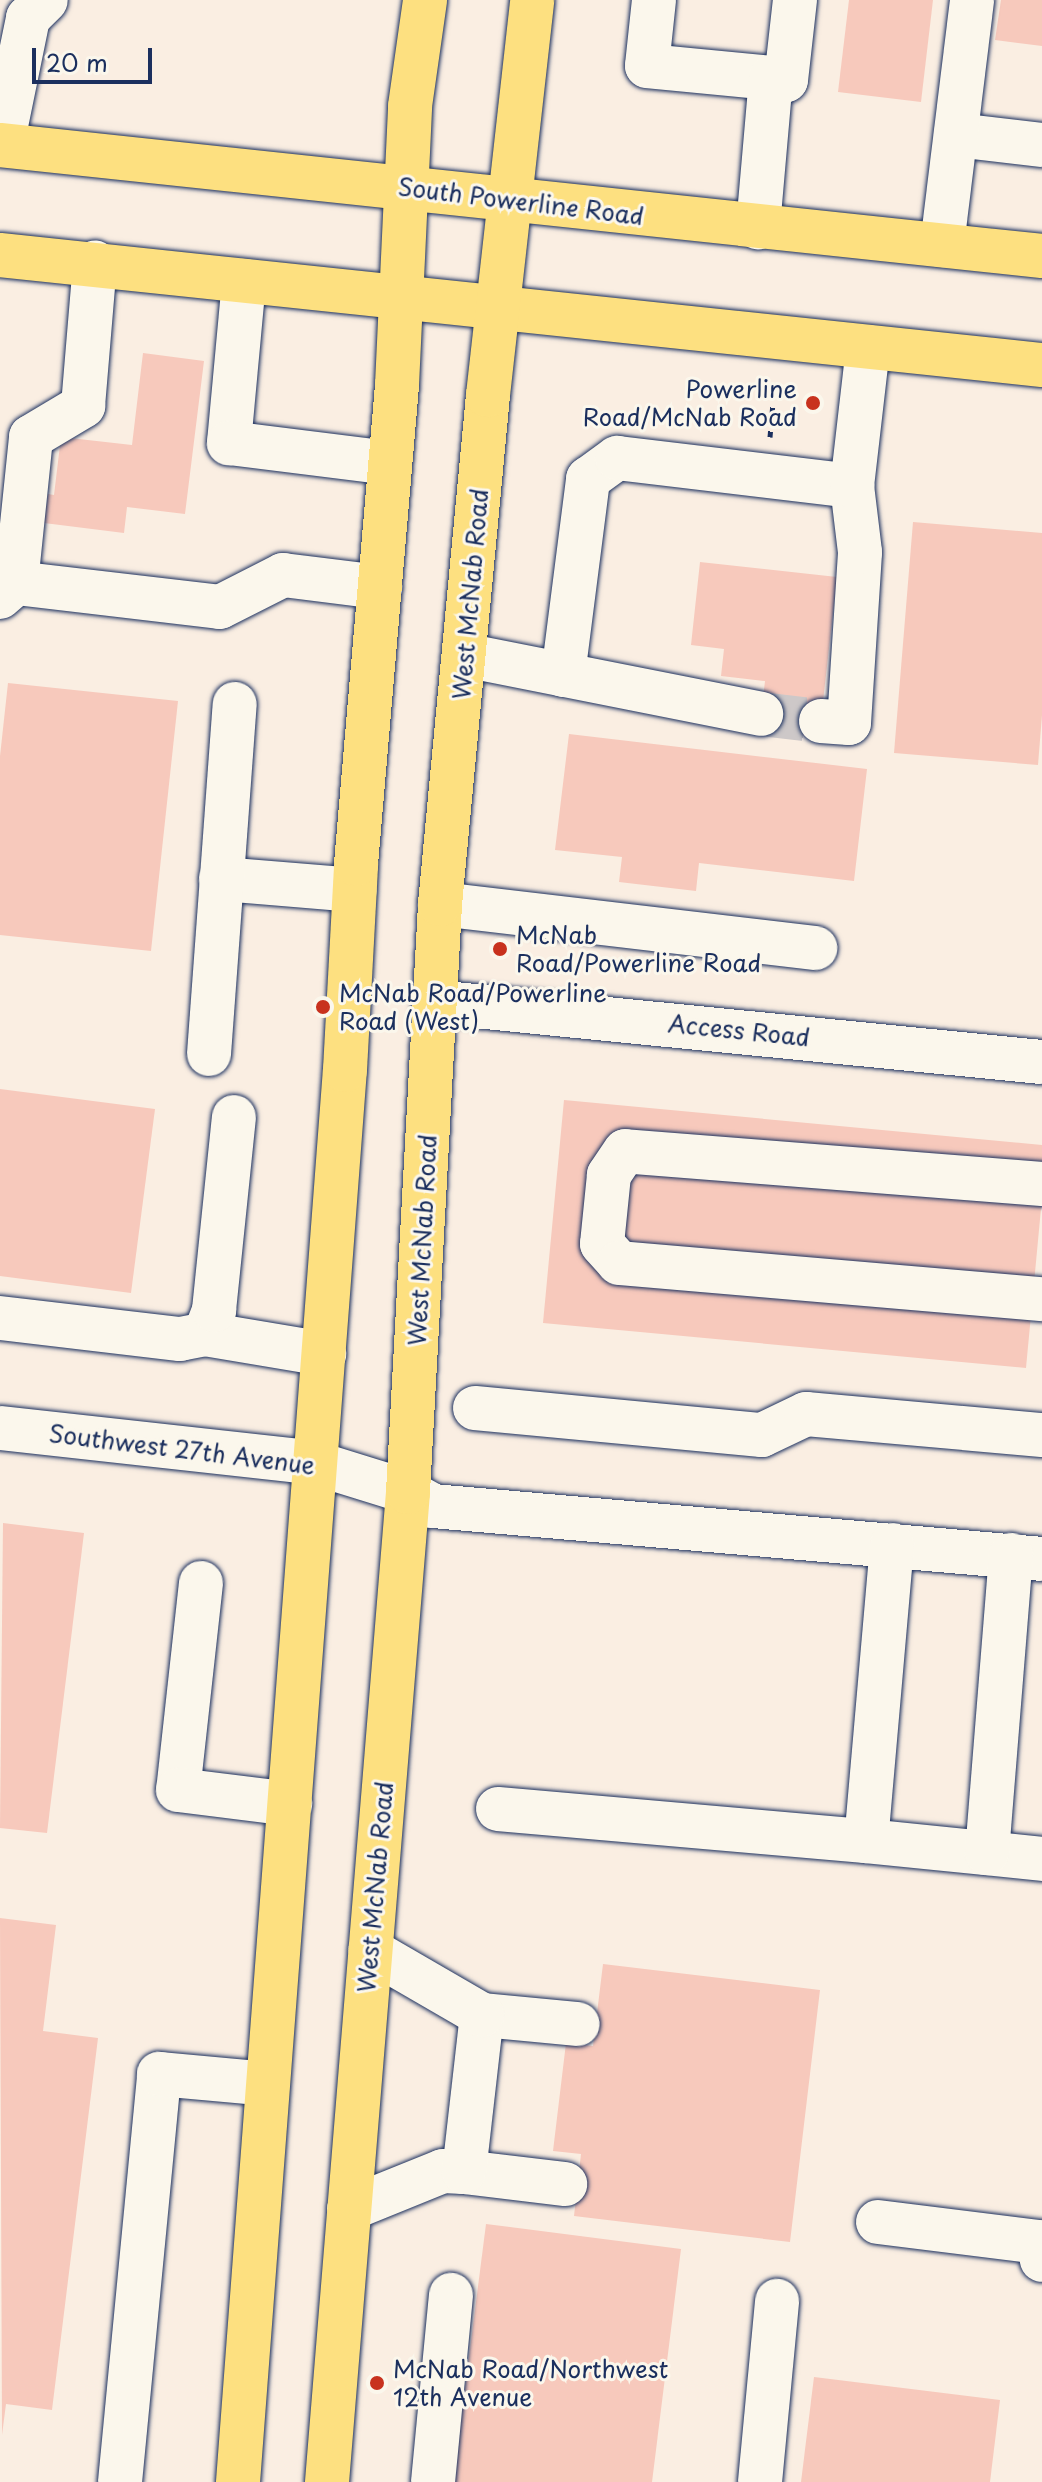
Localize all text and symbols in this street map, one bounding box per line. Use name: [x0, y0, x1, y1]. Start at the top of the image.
scale bar: [36, 32, 156, 82]
text: 20 m: [46, 44, 108, 80]
street label: South Powerline Road: [395, 171, 647, 231]
place label: Powerline Road/McNab Road: [582, 375, 797, 431]
marker: Powerline Road/McNab Road: [804, 394, 822, 412]
street label: West McNab Road: [446, 488, 494, 700]
place label: McNab Road/Powerline Road: [516, 921, 761, 977]
marker: McNab Road/Powerline Road: [491, 940, 509, 958]
place label: McNab Road/Powerline Road (West): [339, 979, 607, 1035]
marker: McNab Road/Powerline Road (West): [314, 998, 332, 1016]
street label: Access Road: [666, 1008, 812, 1052]
street label: West McNab Road: [402, 1134, 442, 1346]
street label: Southwest 27th Avenue: [47, 1418, 317, 1480]
street label: West McNab Road: [351, 1781, 399, 1993]
place label: McNab Road/Northwest 12th Avenue: [393, 2355, 669, 2411]
marker: McNab Road/Northwest 12th Avenue: [368, 2374, 386, 2392]

